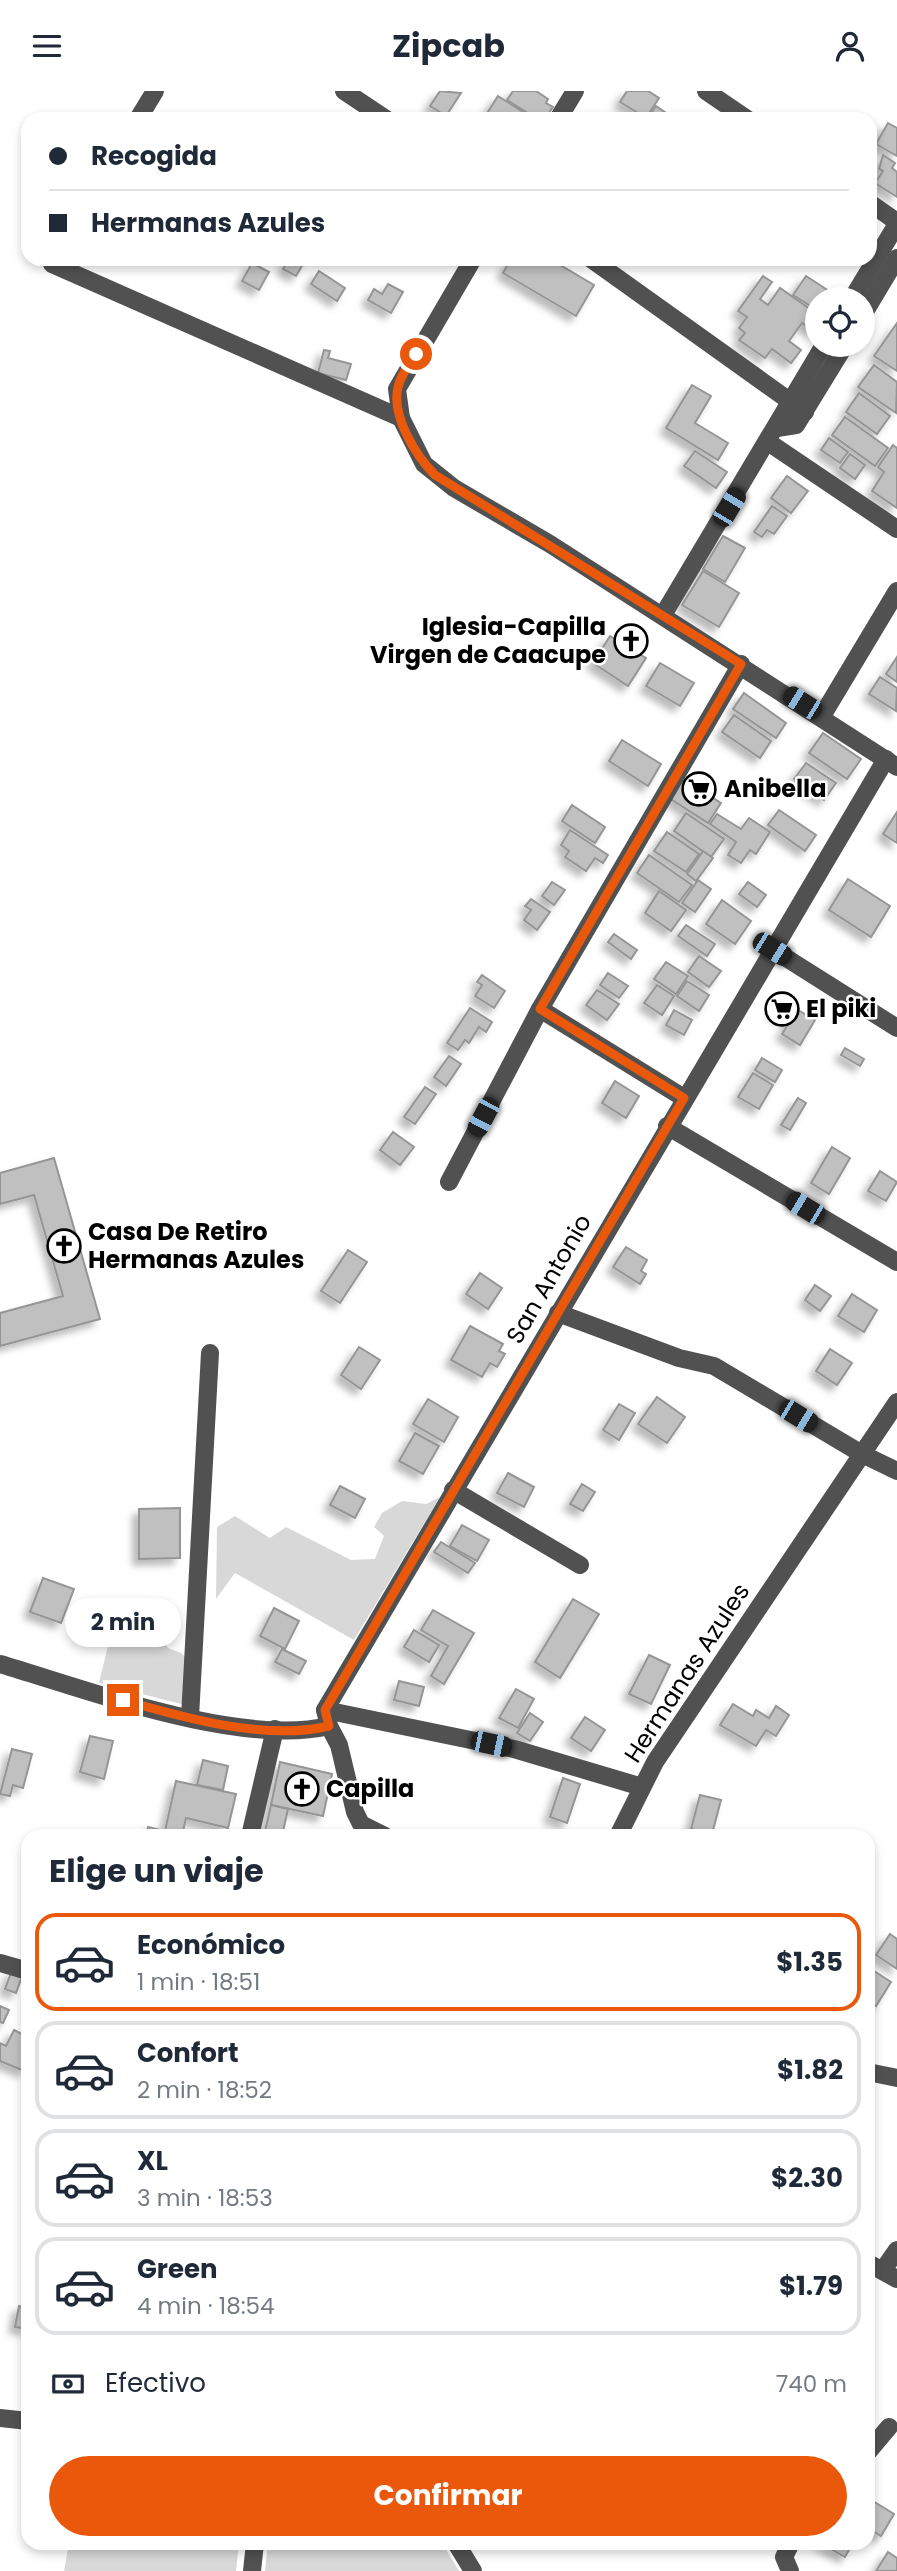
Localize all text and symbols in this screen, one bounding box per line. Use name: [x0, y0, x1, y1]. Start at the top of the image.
text: Zipcab: [392, 23, 505, 68]
icon: menu: [28, 27, 66, 65]
icon: person: [831, 27, 869, 65]
text: Recogida: [91, 138, 217, 174]
text: Hermanas Azules: [91, 205, 325, 241]
map controls: [805, 287, 875, 357]
button: locate: [805, 287, 875, 357]
route start: [400, 338, 432, 370]
car: [710, 484, 749, 530]
place label: Iglesia-Capilla Virgen de Caacupe: [370, 610, 606, 671]
church icon: Iglesia-Capilla Virgen de Caacupe: [612, 622, 650, 660]
car: [779, 683, 826, 723]
supermarket icon: Anibella: [680, 770, 718, 808]
place label: Anibella: [724, 772, 826, 805]
car: [749, 929, 796, 969]
supermarket icon: El piki: [763, 990, 801, 1028]
place label: El piki: [806, 992, 876, 1025]
car: [464, 1094, 503, 1140]
car: [782, 1188, 829, 1228]
street label: San Antonio: [498, 1208, 599, 1350]
place label: Casa De Retiro Hermanas Azules: [88, 1215, 304, 1276]
church icon: Casa De Retiro Hermanas Azules: [45, 1227, 83, 1265]
car: [775, 1396, 822, 1436]
street label: Hermanas Azules: [616, 1577, 757, 1769]
callout: 2 min: [65, 1599, 181, 1647]
text: 2 min: [91, 1606, 155, 1638]
route end: [107, 1684, 139, 1716]
car: [469, 1729, 514, 1759]
church icon: Capilla: [283, 1770, 321, 1808]
place label: Capilla: [326, 1772, 414, 1805]
text: Elige un viaje: [49, 1848, 264, 1893]
text: Económico: [137, 1927, 285, 1963]
icon: car: [53, 1931, 116, 1994]
text: $1.35: [776, 1944, 843, 1980]
text: 1 min · 18:51: [137, 1966, 260, 1998]
text: Confort: [137, 2035, 239, 2071]
icon: car: [53, 2039, 116, 2102]
text: $1.82: [777, 2052, 843, 2088]
text: 2 min · 18:52: [137, 2074, 272, 2106]
text: XL: [137, 2143, 168, 2179]
icon: car: [53, 2147, 116, 2210]
text: $2.30: [771, 2160, 843, 2196]
text: 3 min · 18:53: [137, 2182, 273, 2214]
text: Green: [137, 2251, 218, 2287]
icon: car: [53, 2255, 116, 2318]
text: $1.79: [779, 2268, 843, 2304]
text: 4 min · 18:54: [137, 2290, 275, 2322]
icon: cash: [49, 2365, 87, 2403]
text: Efectivo: [105, 2365, 206, 2401]
text: 740 m: [776, 2368, 847, 2400]
button: Confirmar: [49, 2456, 847, 2536]

